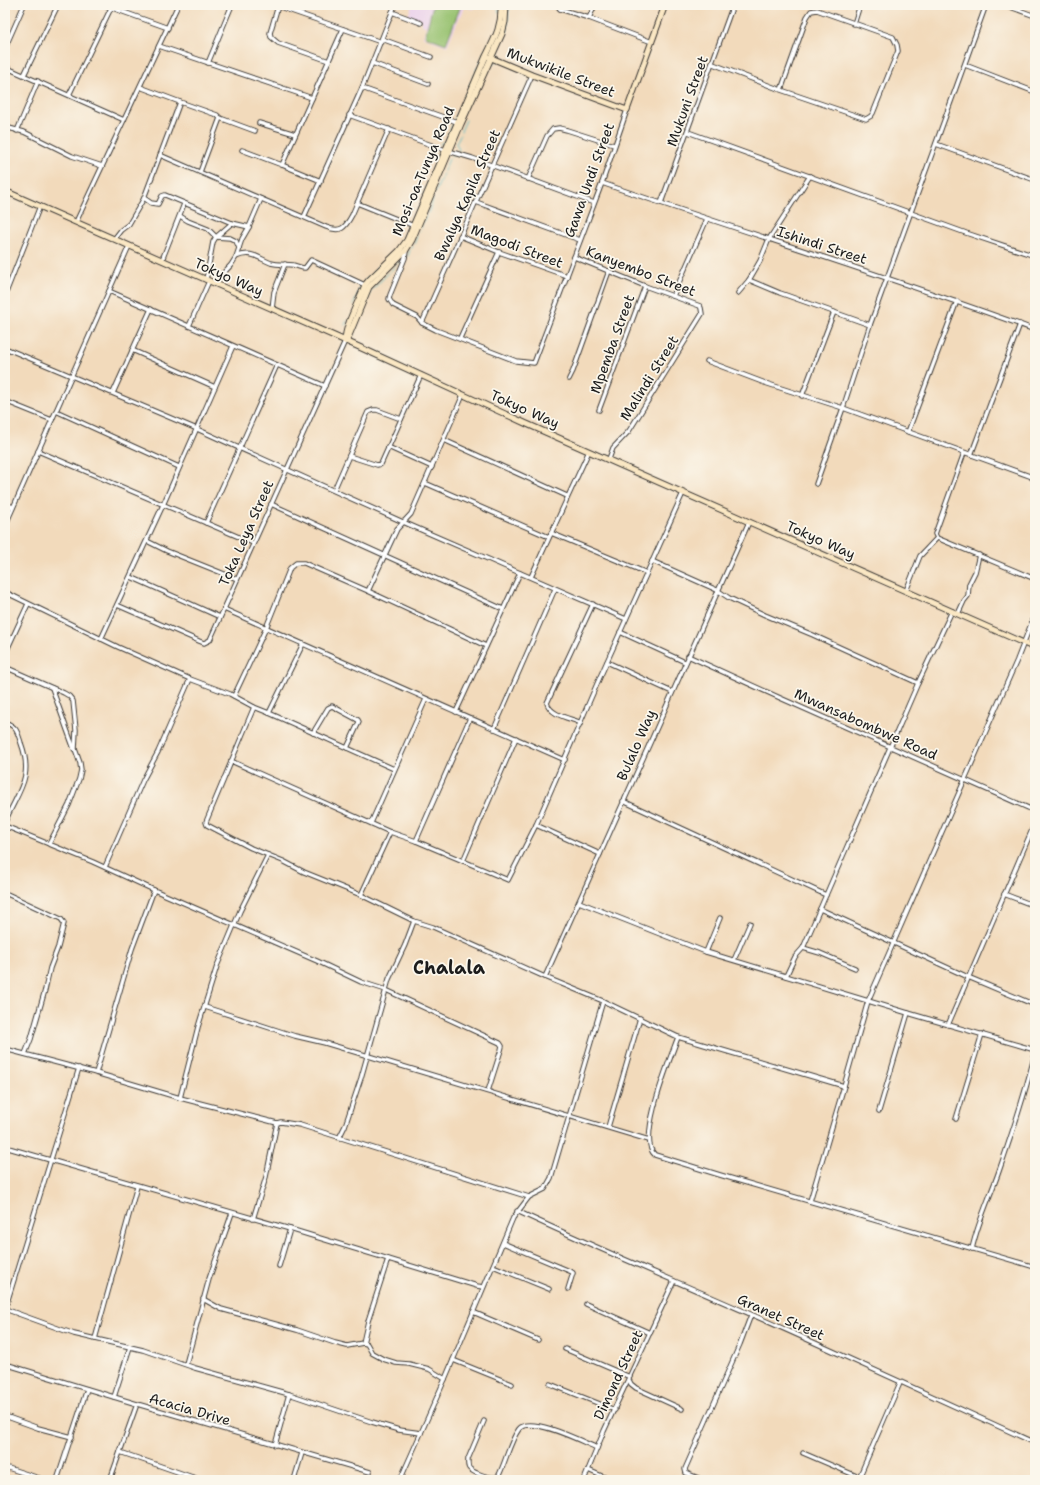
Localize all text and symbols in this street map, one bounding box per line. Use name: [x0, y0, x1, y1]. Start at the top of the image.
street label: Mukwikile Street: [504, 43, 618, 101]
street label: Mukuni Street: [662, 53, 712, 149]
street label: Mosi-oa-Tunya Road: [388, 103, 458, 239]
street label: Gawa Undi Street: [560, 120, 618, 240]
street label: Bwalya Kapila Street: [430, 126, 504, 264]
street label: Magodi Street: [468, 220, 566, 272]
street label: Ishindi Street: [775, 222, 869, 268]
street label: Kanyembo Street: [584, 242, 698, 300]
street label: Tokyo Way: [192, 254, 266, 300]
street label: Mpemba Street: [586, 292, 638, 396]
street label: Malindi Street: [616, 332, 682, 424]
street label: Tokyo Way: [488, 386, 562, 432]
street label: Toka Leya Street: [215, 477, 277, 589]
street label: Tokyo Way: [784, 517, 858, 563]
street label: Mwansabombwe Road: [792, 684, 940, 764]
street label: Bulalo Way: [612, 707, 660, 783]
district label: Chalala: [413, 956, 486, 980]
street label: Granet Street: [735, 1290, 827, 1344]
street label: Dimond Street: [589, 1327, 647, 1423]
street label: Acacia Drive: [147, 1389, 233, 1429]

